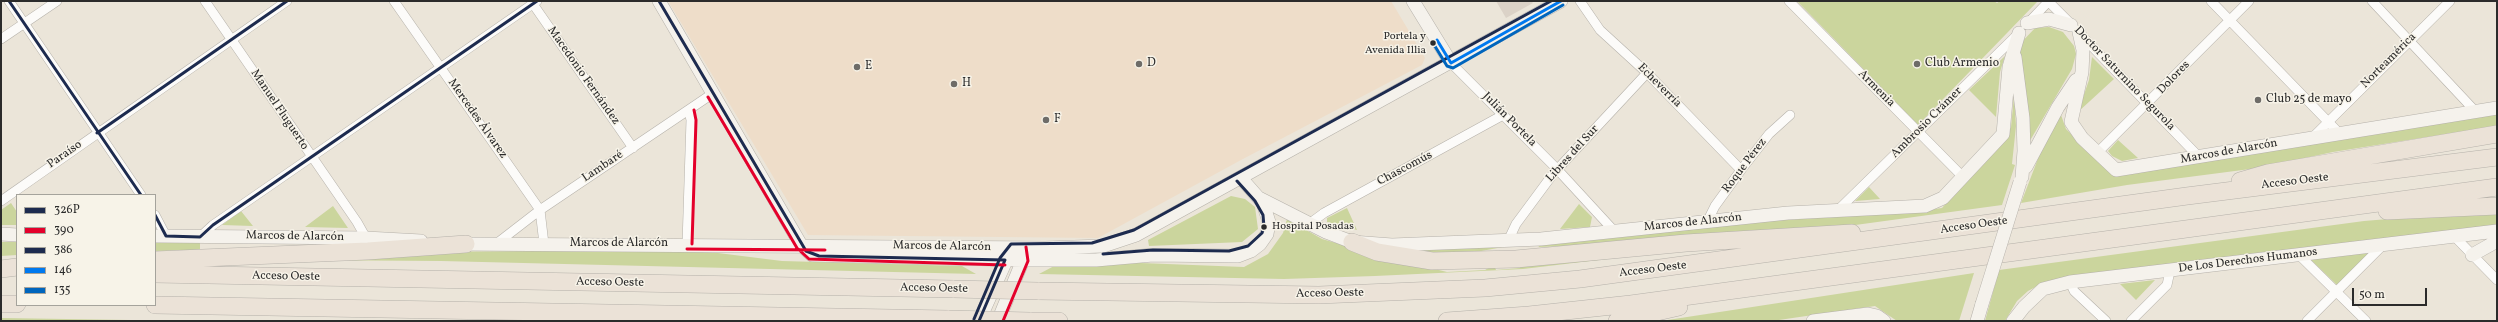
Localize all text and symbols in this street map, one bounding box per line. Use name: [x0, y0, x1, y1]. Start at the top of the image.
street label: Macedonio Fernández: [544, 24, 622, 128]
street label: Doctor Saturnino Segurola: [2070, 24, 2178, 134]
place label: Portela y Avenida Illia: [1365, 30, 1426, 56]
street label: Norteamérica: [2358, 30, 2420, 92]
marker: Portela y Avenida Illia: [1428, 38, 1438, 48]
place label: D: [1147, 57, 1156, 71]
place label: Club Armenio: [1925, 57, 1999, 71]
street label: Dolores: [2155, 58, 2193, 98]
marker: D: [1134, 59, 1144, 69]
marker: Club Armenio: [1912, 59, 1922, 69]
place label: E: [865, 60, 872, 74]
street label: Echeverría: [1634, 61, 1684, 111]
marker: E: [852, 62, 862, 72]
street label: Manuel Fluguerto: [247, 67, 311, 153]
street label: Armenia: [1854, 67, 1898, 111]
street label: Mercedes Álvarez: [444, 76, 510, 162]
place label: H: [962, 77, 971, 91]
marker: H: [949, 79, 959, 89]
street label: Ambrosio Crámer: [1888, 84, 1966, 162]
street label: Julián Portela: [1479, 90, 1539, 150]
place label: Club 25 de mayo: [2266, 93, 2352, 107]
marker: Club 25 de mayo: [2253, 95, 2263, 105]
place label: F: [1054, 113, 1061, 127]
marker: F: [1041, 115, 1051, 125]
street label: Libres del Sur: [1544, 122, 1602, 186]
street label: Roque Pérez: [1720, 136, 1770, 196]
street label: Marcos de Alarcón: [2179, 136, 2279, 168]
street label: Paraíso: [45, 138, 85, 172]
street label: Lambaré: [580, 148, 626, 186]
street label: Chascomús: [1375, 148, 1435, 190]
street label: Acceso Oeste: [2260, 171, 2330, 193]
legend: [16, 194, 156, 306]
text: 326P: [54, 202, 80, 218]
street label: Marcos de Alarcón: [1643, 211, 1743, 235]
street label: Acceso Oeste: [1939, 214, 2009, 238]
place label: Hospital Posadas: [1272, 220, 1354, 234]
text: 390: [54, 222, 74, 238]
marker: Hospital Posadas: [1259, 222, 1269, 232]
street label: Marcos de Alarcón: [246, 229, 344, 245]
street label: Marcos de Alarcón: [570, 237, 668, 251]
street label: Marcos de Alarcón: [893, 239, 991, 255]
text: 386: [54, 242, 72, 258]
street label: De Los Derechos Humanos: [2178, 245, 2318, 277]
street label: Acceso Oeste: [1618, 259, 1688, 281]
text: 146: [54, 262, 72, 278]
street label: Acceso Oeste: [252, 269, 320, 285]
street label: Acceso Oeste: [576, 275, 644, 291]
scale bar: [2354, 280, 2429, 306]
street label: Acceso Oeste: [900, 281, 968, 297]
text: 135: [54, 282, 71, 298]
street label: Acceso Oeste: [1296, 286, 1364, 302]
text: 50 m: [2359, 287, 2385, 303]

